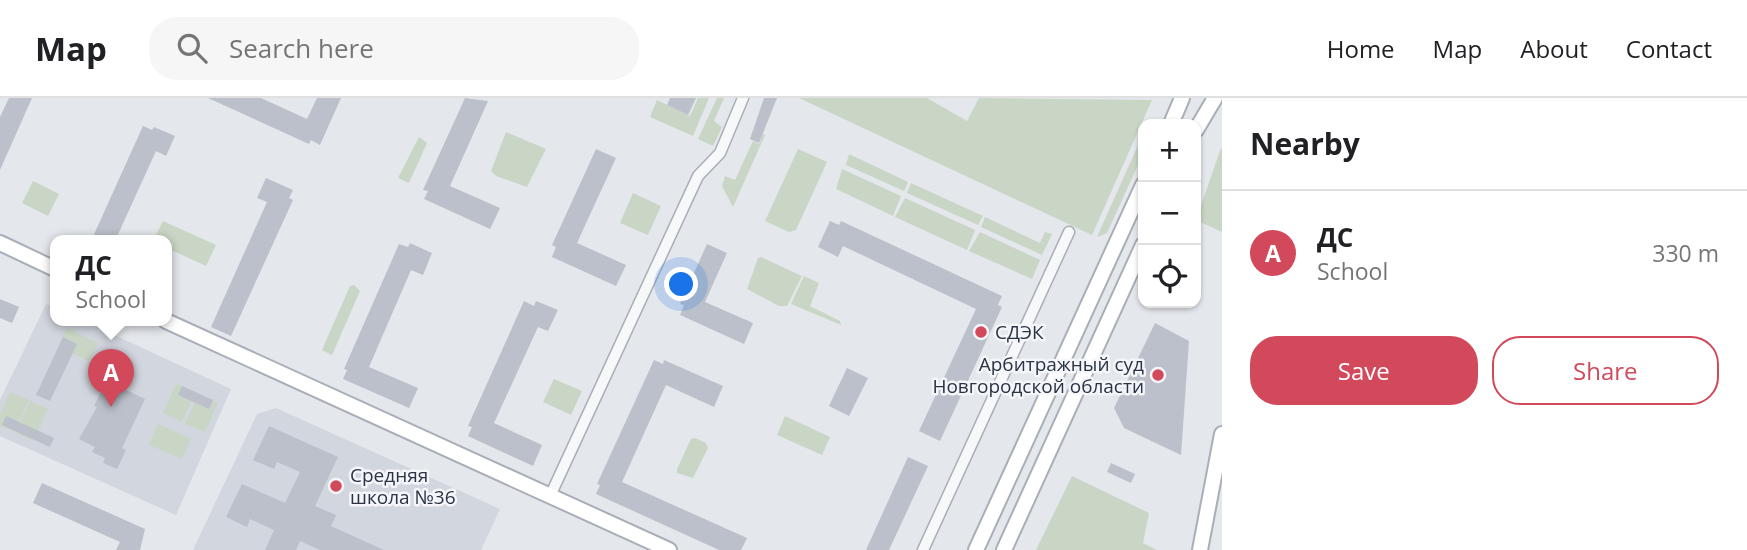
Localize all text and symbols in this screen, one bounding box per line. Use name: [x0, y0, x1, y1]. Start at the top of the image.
search box: [149, 17, 639, 80]
text: Map: [35, 26, 107, 71]
icon: search: [173, 29, 211, 67]
text: Search here: [229, 30, 374, 66]
text: Home: [1327, 32, 1395, 65]
text: Map: [1433, 32, 1482, 65]
text: About: [1520, 32, 1588, 65]
text: Contact: [1626, 32, 1712, 65]
map controls: [1138, 119, 1201, 308]
button: +: [1138, 119, 1201, 182]
text: Nearby: [1250, 123, 1360, 164]
button: −: [1138, 182, 1201, 245]
text: ДС: [1317, 219, 1353, 255]
popup: [50, 235, 172, 326]
text: A: [1265, 237, 1281, 269]
text: 330 m: [1652, 237, 1719, 269]
button: locate: [1138, 245, 1201, 308]
text: ДС: [75, 247, 112, 283]
text: School: [1317, 255, 1388, 287]
your location: [664, 267, 698, 301]
text: School: [75, 283, 147, 315]
place label: СДЭК: [995, 319, 1044, 345]
marker: СДЭК: [973, 324, 989, 340]
button: Save: [1250, 336, 1478, 405]
button: Share: [1492, 336, 1719, 405]
pin: A: [88, 349, 134, 407]
place label: Арбитражный суд Новгородской области: [932, 351, 1144, 399]
marker: Арбитражный суд Новгородской области: [1150, 367, 1166, 383]
place label: Средняя школа №36: [350, 462, 456, 510]
marker: Средняя школа №36: [328, 478, 344, 494]

